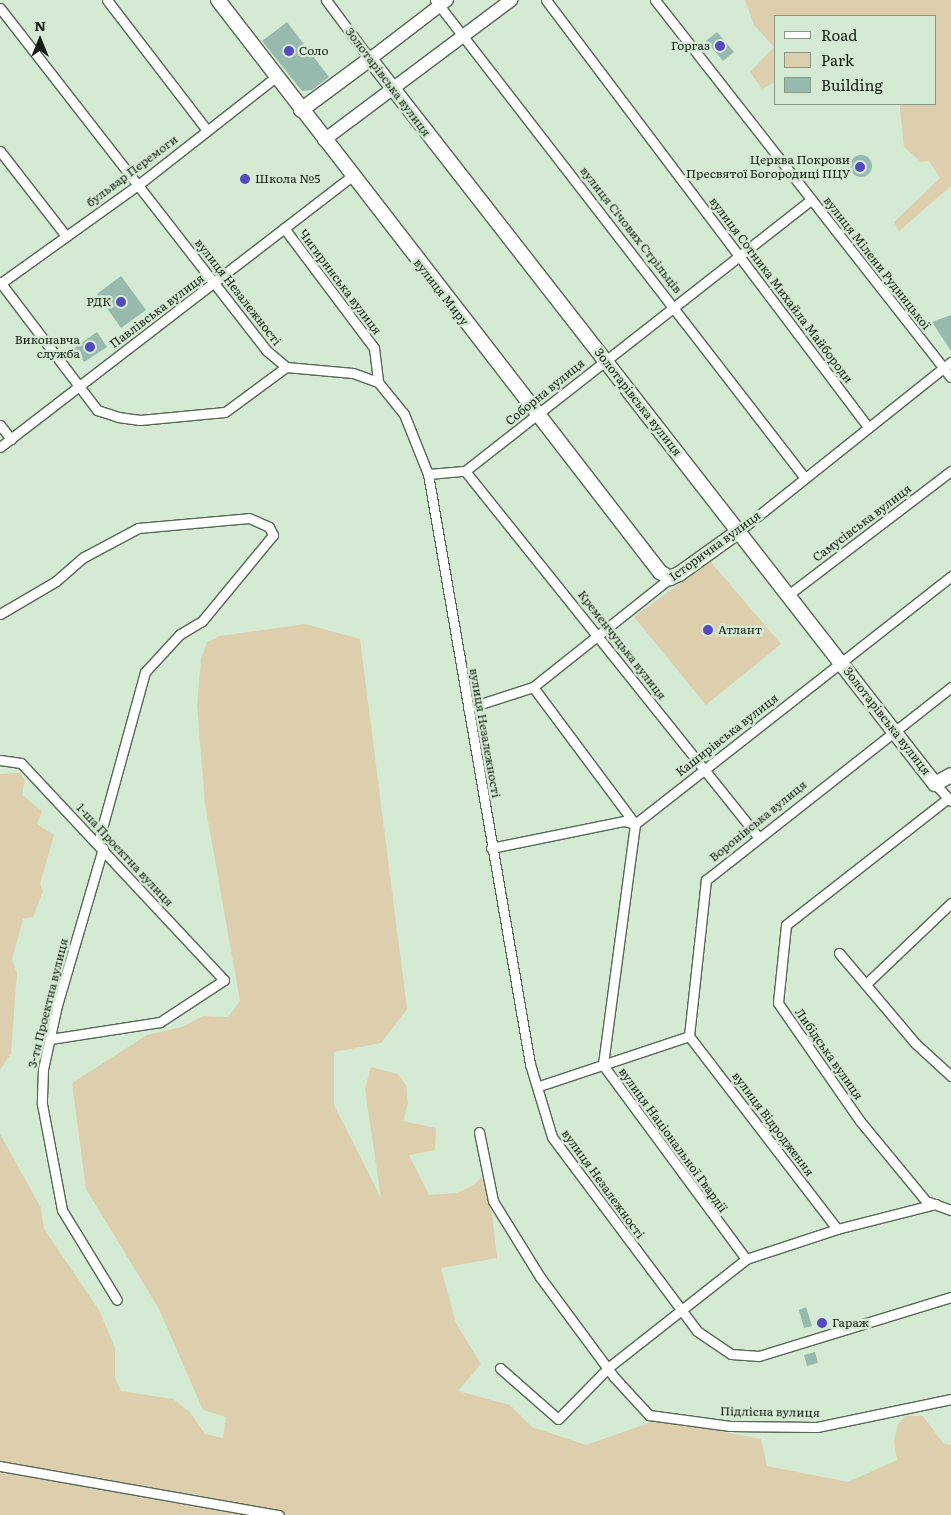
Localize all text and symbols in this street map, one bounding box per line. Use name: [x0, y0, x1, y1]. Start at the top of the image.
north arrow: [15, 15, 65, 65]
text: N: [34, 15, 46, 35]
legend: [774, 15, 936, 105]
text: Road: [821, 23, 857, 46]
street label: Золотарівська вулиця: [342, 25, 434, 139]
place label: Горгаз: [671, 39, 710, 53]
marker: Горгаз: [714, 40, 726, 52]
place label: Соло: [299, 44, 329, 58]
marker: Соло: [283, 45, 295, 57]
text: Park: [821, 48, 854, 71]
text: Building: [821, 73, 883, 96]
street label: бульвар Перемоги: [83, 132, 181, 210]
place label: Церква Покрови Пресвятої Богородиці ПЦУ: [686, 153, 850, 181]
marker: Церква Покрови Пресвятої Богородиці ПЦУ: [854, 161, 866, 173]
street label: вулиця Січових Стрільців: [577, 164, 685, 296]
place label: Школа №5: [255, 172, 320, 186]
marker: Школа №5: [239, 173, 251, 185]
street label: вулиця Мілени Рудницької: [820, 193, 934, 333]
street label: вулиця Сотника Михайла Майбороди: [706, 194, 856, 386]
street label: Чигиринська вулиця: [296, 226, 384, 338]
street label: вулиця Незалежності: [192, 236, 284, 348]
street label: вулиця Миру: [410, 256, 472, 328]
street label: Павлівська вулиця: [107, 271, 207, 351]
place label: РДК: [86, 295, 111, 309]
marker: РДК: [115, 296, 127, 308]
place label: Виконавча служба: [15, 333, 80, 361]
marker: Виконавча служба: [84, 341, 96, 353]
street label: Золотарівська вулиця: [591, 345, 685, 459]
street label: Соборна вулиця: [503, 356, 587, 428]
street label: Самусівська вулиця: [810, 481, 914, 565]
street label: Історична вулиця: [667, 508, 763, 584]
street label: Кременчуцька вулиця: [575, 587, 669, 703]
place label: Атлант: [718, 623, 762, 637]
marker: Атлант: [702, 624, 714, 636]
street label: Золотарівська вулиця: [840, 664, 934, 778]
street label: вулиця Незалежності: [466, 667, 504, 799]
street label: Каширівська вулиця: [673, 691, 781, 779]
street label: Воронівська вулиця: [706, 777, 810, 865]
street label: 1-ша Проектна вулиця: [74, 801, 176, 909]
street label: 3-тя Проектна вулиця: [25, 937, 71, 1069]
street label: Либідська вулиця: [792, 1006, 866, 1102]
street label: вулиця Національної Гвардії: [616, 1065, 730, 1215]
street label: вулиця Відродження: [729, 1069, 817, 1179]
street label: вулиця Незалежності: [559, 1127, 647, 1241]
place label: Гараж: [832, 1316, 869, 1330]
marker: Гараж: [816, 1317, 828, 1329]
street label: Підлісна вулиця: [720, 1404, 820, 1420]

